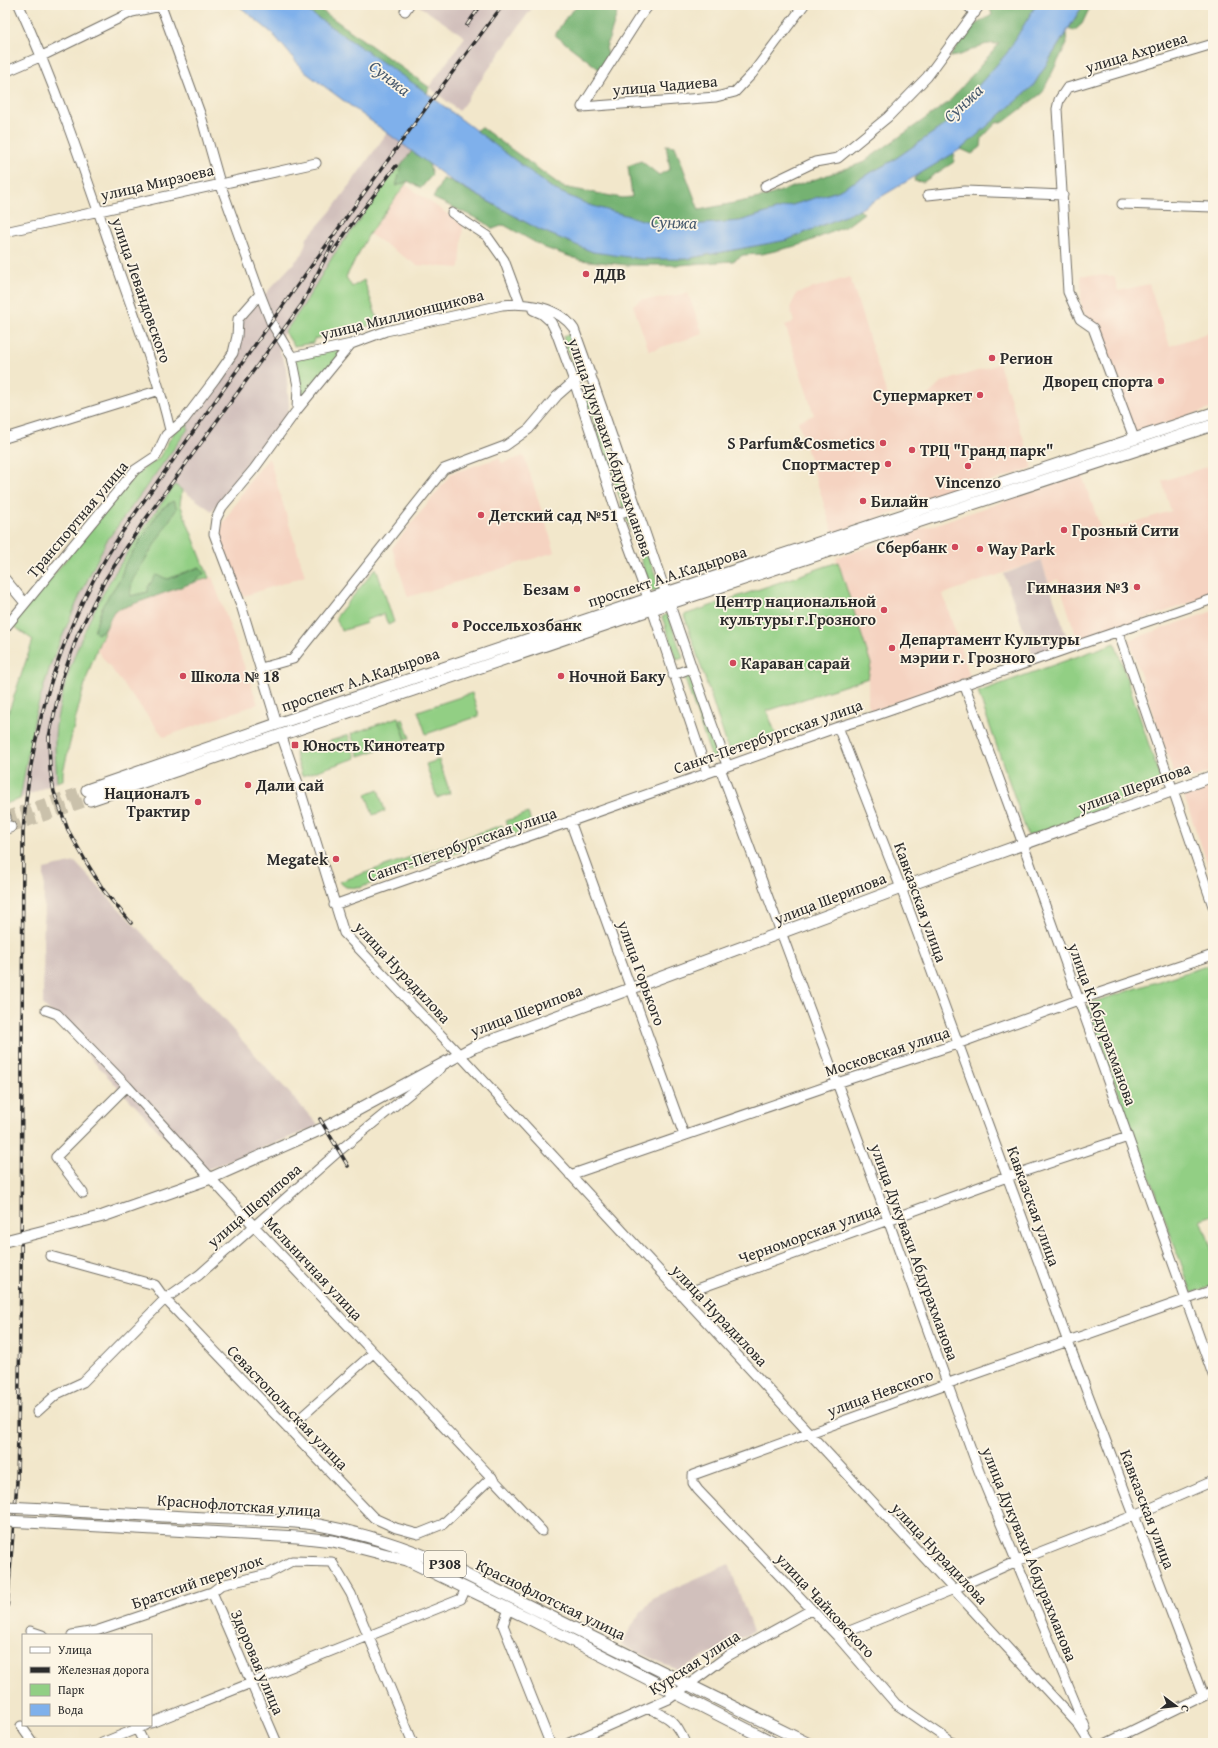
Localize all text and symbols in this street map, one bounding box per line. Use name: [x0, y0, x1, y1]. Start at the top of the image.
street label: улица Ахриева: [1081, 25, 1190, 79]
water label: Сунжа: [364, 54, 416, 102]
street label: улица Чадиева: [611, 68, 719, 102]
water label: Сунжа: [937, 78, 988, 128]
street label: улица Мирзоева: [97, 157, 216, 207]
water label: Сунжа: [651, 208, 698, 235]
street label: улица Левандовского: [106, 213, 178, 366]
place label: ДДВ: [593, 262, 626, 286]
marker: ДДВ: [581, 269, 591, 279]
street label: улица Миллионщикова: [317, 282, 486, 346]
street label: улица Дукувахи Абдурахманова: [562, 334, 660, 560]
place label: Регион: [1000, 346, 1053, 370]
marker: Регион: [987, 353, 997, 363]
place label: Дворец спорта: [1042, 369, 1154, 393]
marker: Дворец спорта: [1156, 376, 1166, 386]
place label: Супермаркет: [873, 383, 972, 407]
marker: Супермаркет: [975, 390, 985, 400]
place label: S Parfum&Cosmetics: [727, 431, 875, 455]
marker: S Parfum&Cosmetics: [878, 438, 888, 448]
place label: ТРЦ "Гранд парк": [920, 438, 1053, 462]
marker: ТРЦ "Гранд парк": [907, 445, 917, 455]
place label: Спортмастер: [782, 452, 880, 476]
street label: Транспортная улица: [21, 455, 134, 583]
marker: Спортмастер: [883, 459, 893, 469]
marker: Vincenzo: [963, 461, 973, 471]
place label: Vincenzo: [935, 470, 1001, 494]
place label: Билайн: [871, 489, 929, 513]
marker: Билайн: [858, 496, 868, 506]
place label: Детский сад №51: [488, 503, 618, 527]
marker: Детский сад №51: [476, 510, 486, 520]
place label: Грозный Сити: [1072, 518, 1179, 542]
marker: Грозный Сити: [1059, 525, 1069, 535]
place label: Сбербанк: [876, 535, 948, 559]
place label: Way Park: [988, 537, 1056, 561]
street label: проспект А.А.Кадырова: [584, 539, 750, 613]
marker: Сбербанк: [950, 542, 960, 552]
marker: Way Park: [975, 544, 985, 554]
place label: Гимназия №3: [1027, 575, 1129, 599]
place label: Безам: [523, 577, 569, 601]
marker: Гимназия №3: [1132, 582, 1142, 592]
marker: Безам: [572, 584, 582, 594]
place label: Центр национальной культуры г.Грозного: [715, 589, 876, 631]
marker: Центр национальной культуры г.Грозного: [879, 605, 889, 615]
place label: Россельхозбанк: [463, 613, 582, 637]
marker: Россельхозбанк: [450, 620, 460, 630]
place label: Департамент Культуры мэрии г. Грозного: [899, 627, 1080, 669]
street label: проспект А.А.Кадырова: [278, 641, 443, 717]
marker: Департамент Культуры мэрии г. Грозного: [887, 643, 897, 653]
place label: Караван сарай: [741, 651, 850, 675]
marker: Караван сарай: [728, 658, 738, 668]
place label: Школа № 18: [191, 664, 280, 688]
place label: Ночной Баку: [569, 664, 666, 688]
marker: Школа № 18: [178, 671, 188, 681]
marker: Ночной Баку: [556, 671, 566, 681]
street label: Санкт-Петербургская улица: [670, 692, 866, 780]
place label: Юность Кинотеатр: [303, 733, 445, 757]
marker: Юность Кинотеатр: [290, 740, 300, 750]
street label: улица Шерипова: [1073, 755, 1194, 819]
place label: Дали сай: [255, 773, 324, 797]
marker: Дали сай: [243, 780, 253, 790]
place label: Националъ Трактир: [105, 781, 190, 823]
marker: Националъ Трактир: [193, 797, 203, 807]
street label: Санкт-Петербургская улица: [364, 800, 560, 888]
street label: Кавказская улица: [888, 839, 954, 966]
place label: Megatek: [267, 847, 329, 871]
marker: Megatek: [331, 854, 341, 864]
street label: улица Шерипова: [770, 865, 890, 931]
street label: улица Нурадилова: [348, 915, 457, 1029]
street label: улица Горького: [612, 916, 672, 1029]
street label: улица К.Абдурахманова: [1062, 938, 1144, 1109]
street label: улица Шерипова: [466, 977, 586, 1043]
street label: Московская улица: [821, 1019, 953, 1083]
street label: улица Дукувахи Абдурахманова: [864, 1139, 966, 1364]
street label: Кавказская улица: [1001, 1143, 1067, 1270]
street label: улица Шерипова: [201, 1157, 307, 1254]
street label: Черноморская улица: [735, 1196, 884, 1270]
street label: Мельничная улица: [259, 1210, 369, 1326]
street label: улица Нурадилова: [665, 1258, 774, 1372]
street label: Севастопольская улица: [222, 1339, 355, 1475]
street label: улица Невского: [823, 1362, 936, 1423]
street label: улица Дукувахи Абдурахманова: [976, 1442, 1084, 1665]
street label: Кавказская улица: [1114, 1446, 1182, 1573]
street label: Краснофлотская улица: [156, 1487, 322, 1523]
street label: улица Нурадилова: [885, 1496, 994, 1610]
street label: улица Чайковского: [770, 1546, 881, 1663]
street label: Братский переулок: [128, 1547, 266, 1615]
road number: P308: [424, 1551, 466, 1577]
street label: Краснофлотская улица: [472, 1552, 630, 1646]
street label: Здоровая улица: [225, 1606, 291, 1719]
street label: Курская улица: [644, 1623, 745, 1701]
legend: [22, 1634, 152, 1726]
text: Улица: [58, 1641, 92, 1658]
text: Железная дорога: [57, 1661, 149, 1678]
text: Парк: [58, 1681, 85, 1698]
north arrow: [1156, 1686, 1196, 1726]
text: Вода: [58, 1701, 83, 1718]
text: С: [1177, 1704, 1194, 1714]

